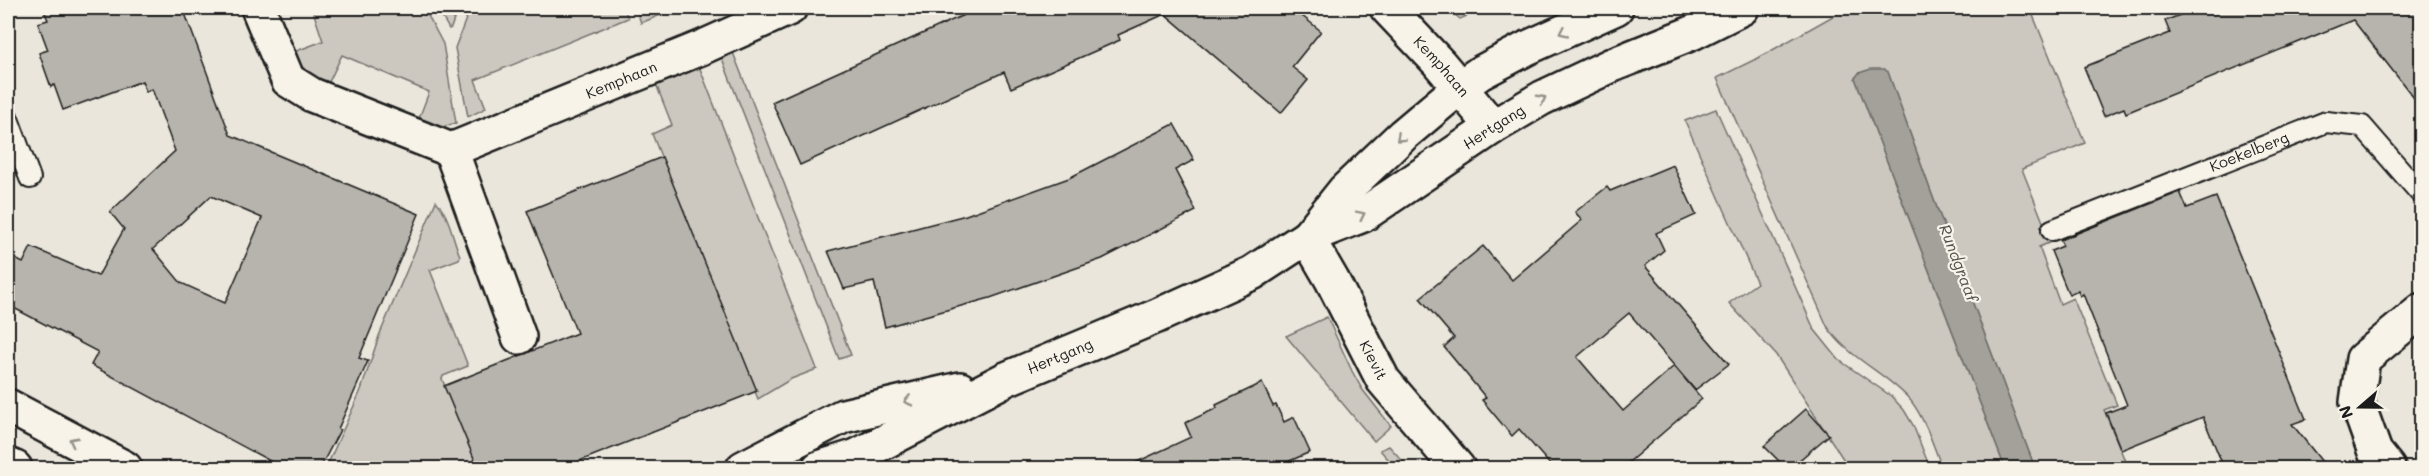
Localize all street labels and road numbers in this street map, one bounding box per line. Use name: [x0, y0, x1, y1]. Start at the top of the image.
street label: Kemphaan: [1410, 31, 1474, 101]
street label: Kemphaan: [583, 56, 660, 103]
street label: Hertgang: [1459, 99, 1528, 153]
street label: Koekelberg: [2206, 127, 2292, 176]
street label: Hertgang: [1024, 333, 1096, 378]
street label: Kievit: [1355, 337, 1392, 383]

